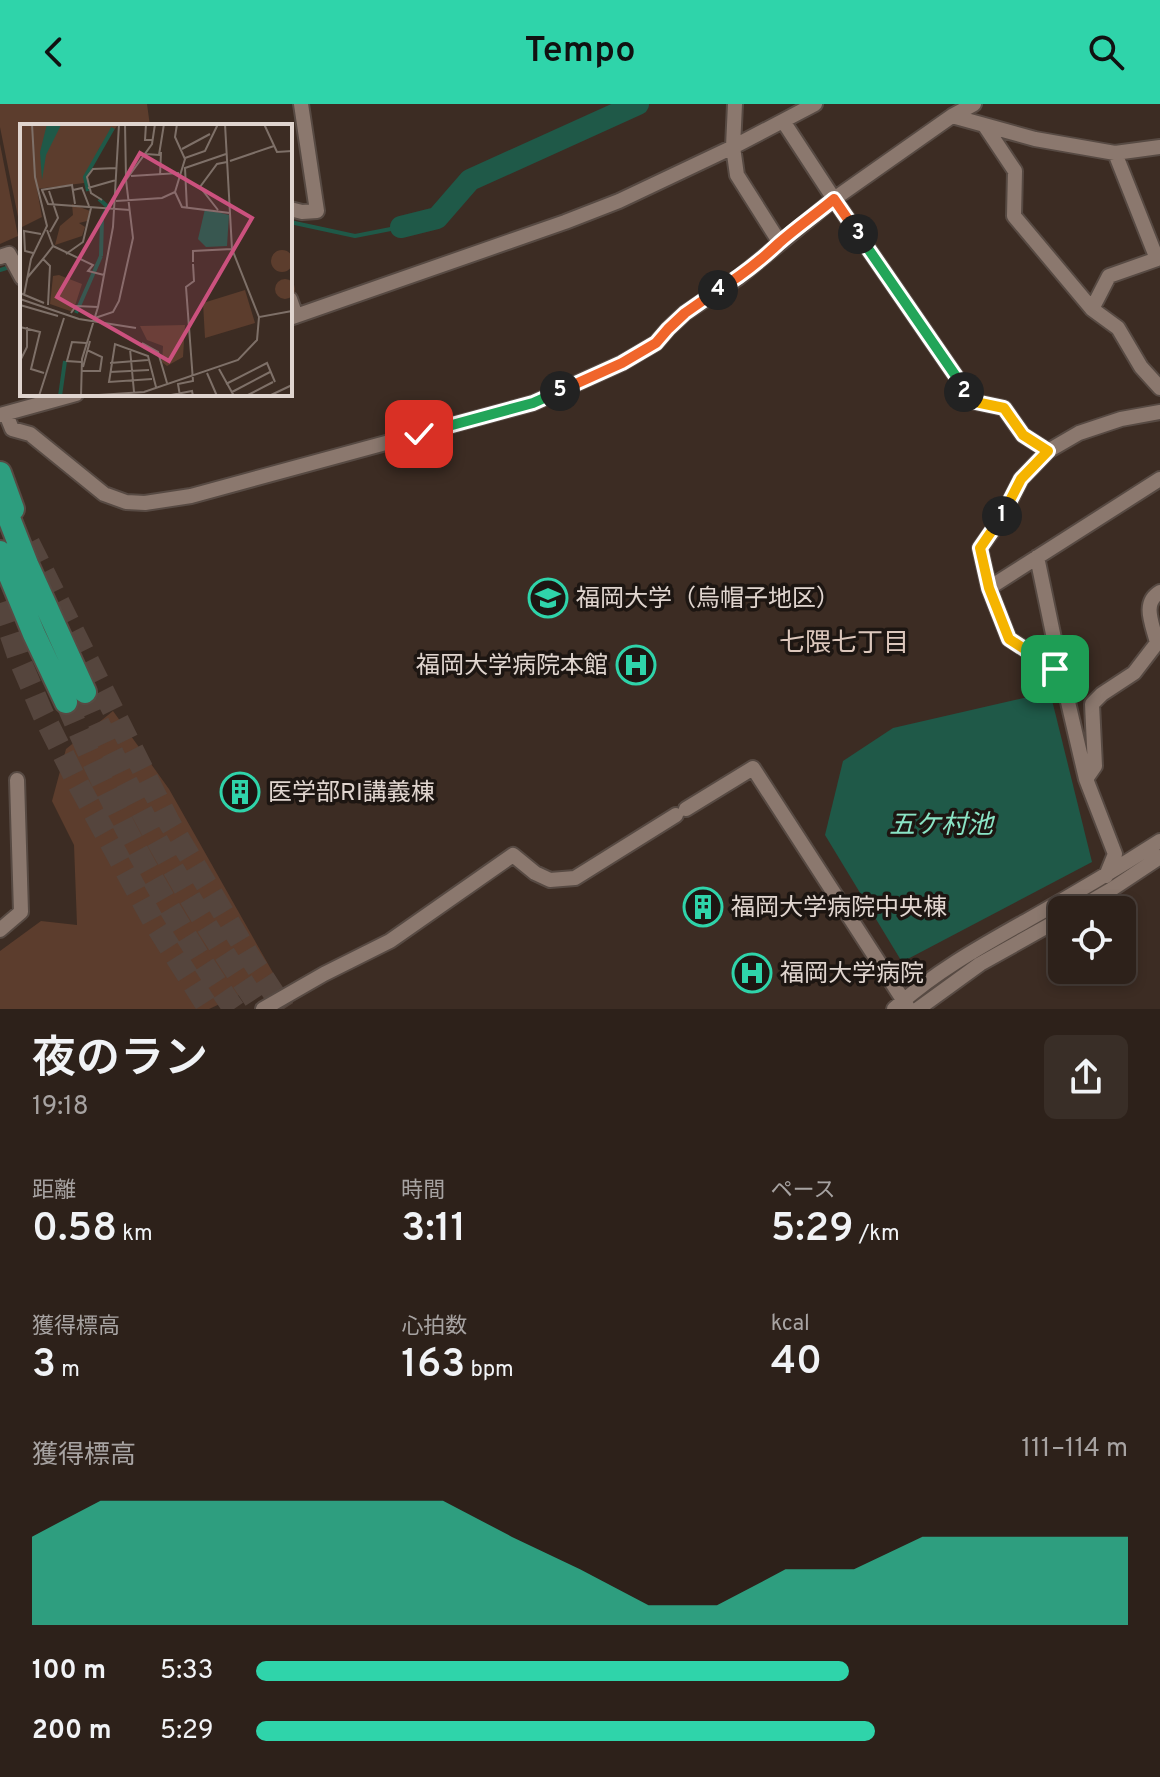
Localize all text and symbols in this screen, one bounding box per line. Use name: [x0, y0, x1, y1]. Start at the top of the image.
text: Tempo: [524, 29, 636, 75]
icon: back: [32, 30, 76, 74]
icon: search: [1084, 30, 1128, 74]
inset map: [20, 124, 292, 396]
pin: 3: [838, 214, 878, 254]
text: 3: [851, 220, 865, 247]
pin: 4: [698, 270, 738, 310]
text: 4: [711, 276, 725, 303]
pin: 5: [540, 371, 580, 411]
pin: 2: [944, 372, 984, 412]
text: 5: [553, 377, 567, 404]
text: 2: [957, 378, 971, 405]
pin: [385, 400, 453, 468]
icon: check: [397, 412, 441, 456]
pin: 1: [982, 496, 1022, 536]
text: 1: [998, 502, 1006, 529]
school or university icon: 福岡大学（烏帽子地区）: [527, 577, 569, 619]
place label: 福岡大学（烏帽子地区）: [576, 585, 840, 615]
district label: 七隈七丁目: [779, 628, 909, 661]
pin: [1021, 635, 1089, 703]
hospital icon: 福岡大学病院本館: [615, 644, 657, 686]
icon: arrive: [1033, 647, 1077, 691]
place label: 福岡大学病院本館: [416, 652, 608, 682]
building icon: 医学部RI講義棟: [219, 771, 261, 813]
place label: 医学部RI講義棟: [268, 779, 435, 809]
water label: 五ケ村池: [889, 810, 996, 843]
building icon: 福岡大学病院中央棟: [682, 886, 724, 928]
place label: 福岡大学病院中央棟: [731, 894, 947, 924]
map controls: [1048, 896, 1136, 984]
button: locate: [1048, 896, 1136, 984]
hospital icon: 福岡大学病院: [731, 952, 773, 994]
place label: 福岡大学病院: [780, 960, 924, 990]
text: 夜のラン: [32, 1033, 208, 1089]
button: share: [1044, 1035, 1128, 1119]
text: 19:18: [32, 1091, 89, 1124]
text: 距離: [32, 1178, 76, 1205]
text: 時間: [401, 1178, 445, 1205]
text: ペース: [771, 1178, 836, 1205]
text: 0.58: [32, 1205, 117, 1255]
text: 3:11: [401, 1205, 466, 1255]
text: 5:29: [771, 1205, 854, 1255]
text: km: [117, 1221, 153, 1248]
text: /km: [854, 1221, 900, 1248]
text: kcal: [771, 1311, 810, 1338]
text: 獲得標高: [32, 1314, 120, 1341]
text: 心拍数: [401, 1314, 467, 1341]
text: 40: [771, 1338, 822, 1388]
text: 3: [32, 1341, 56, 1391]
text: 163: [401, 1341, 465, 1391]
text: m: [56, 1357, 80, 1384]
text: bpm: [465, 1357, 514, 1384]
text: 111–114 m: [1021, 1433, 1128, 1466]
text: 獲得標高: [32, 1440, 136, 1473]
text: 100 m: [32, 1655, 106, 1688]
text: 5:33: [160, 1655, 213, 1688]
text: 200 m: [32, 1715, 111, 1748]
text: 5:29: [160, 1715, 213, 1748]

